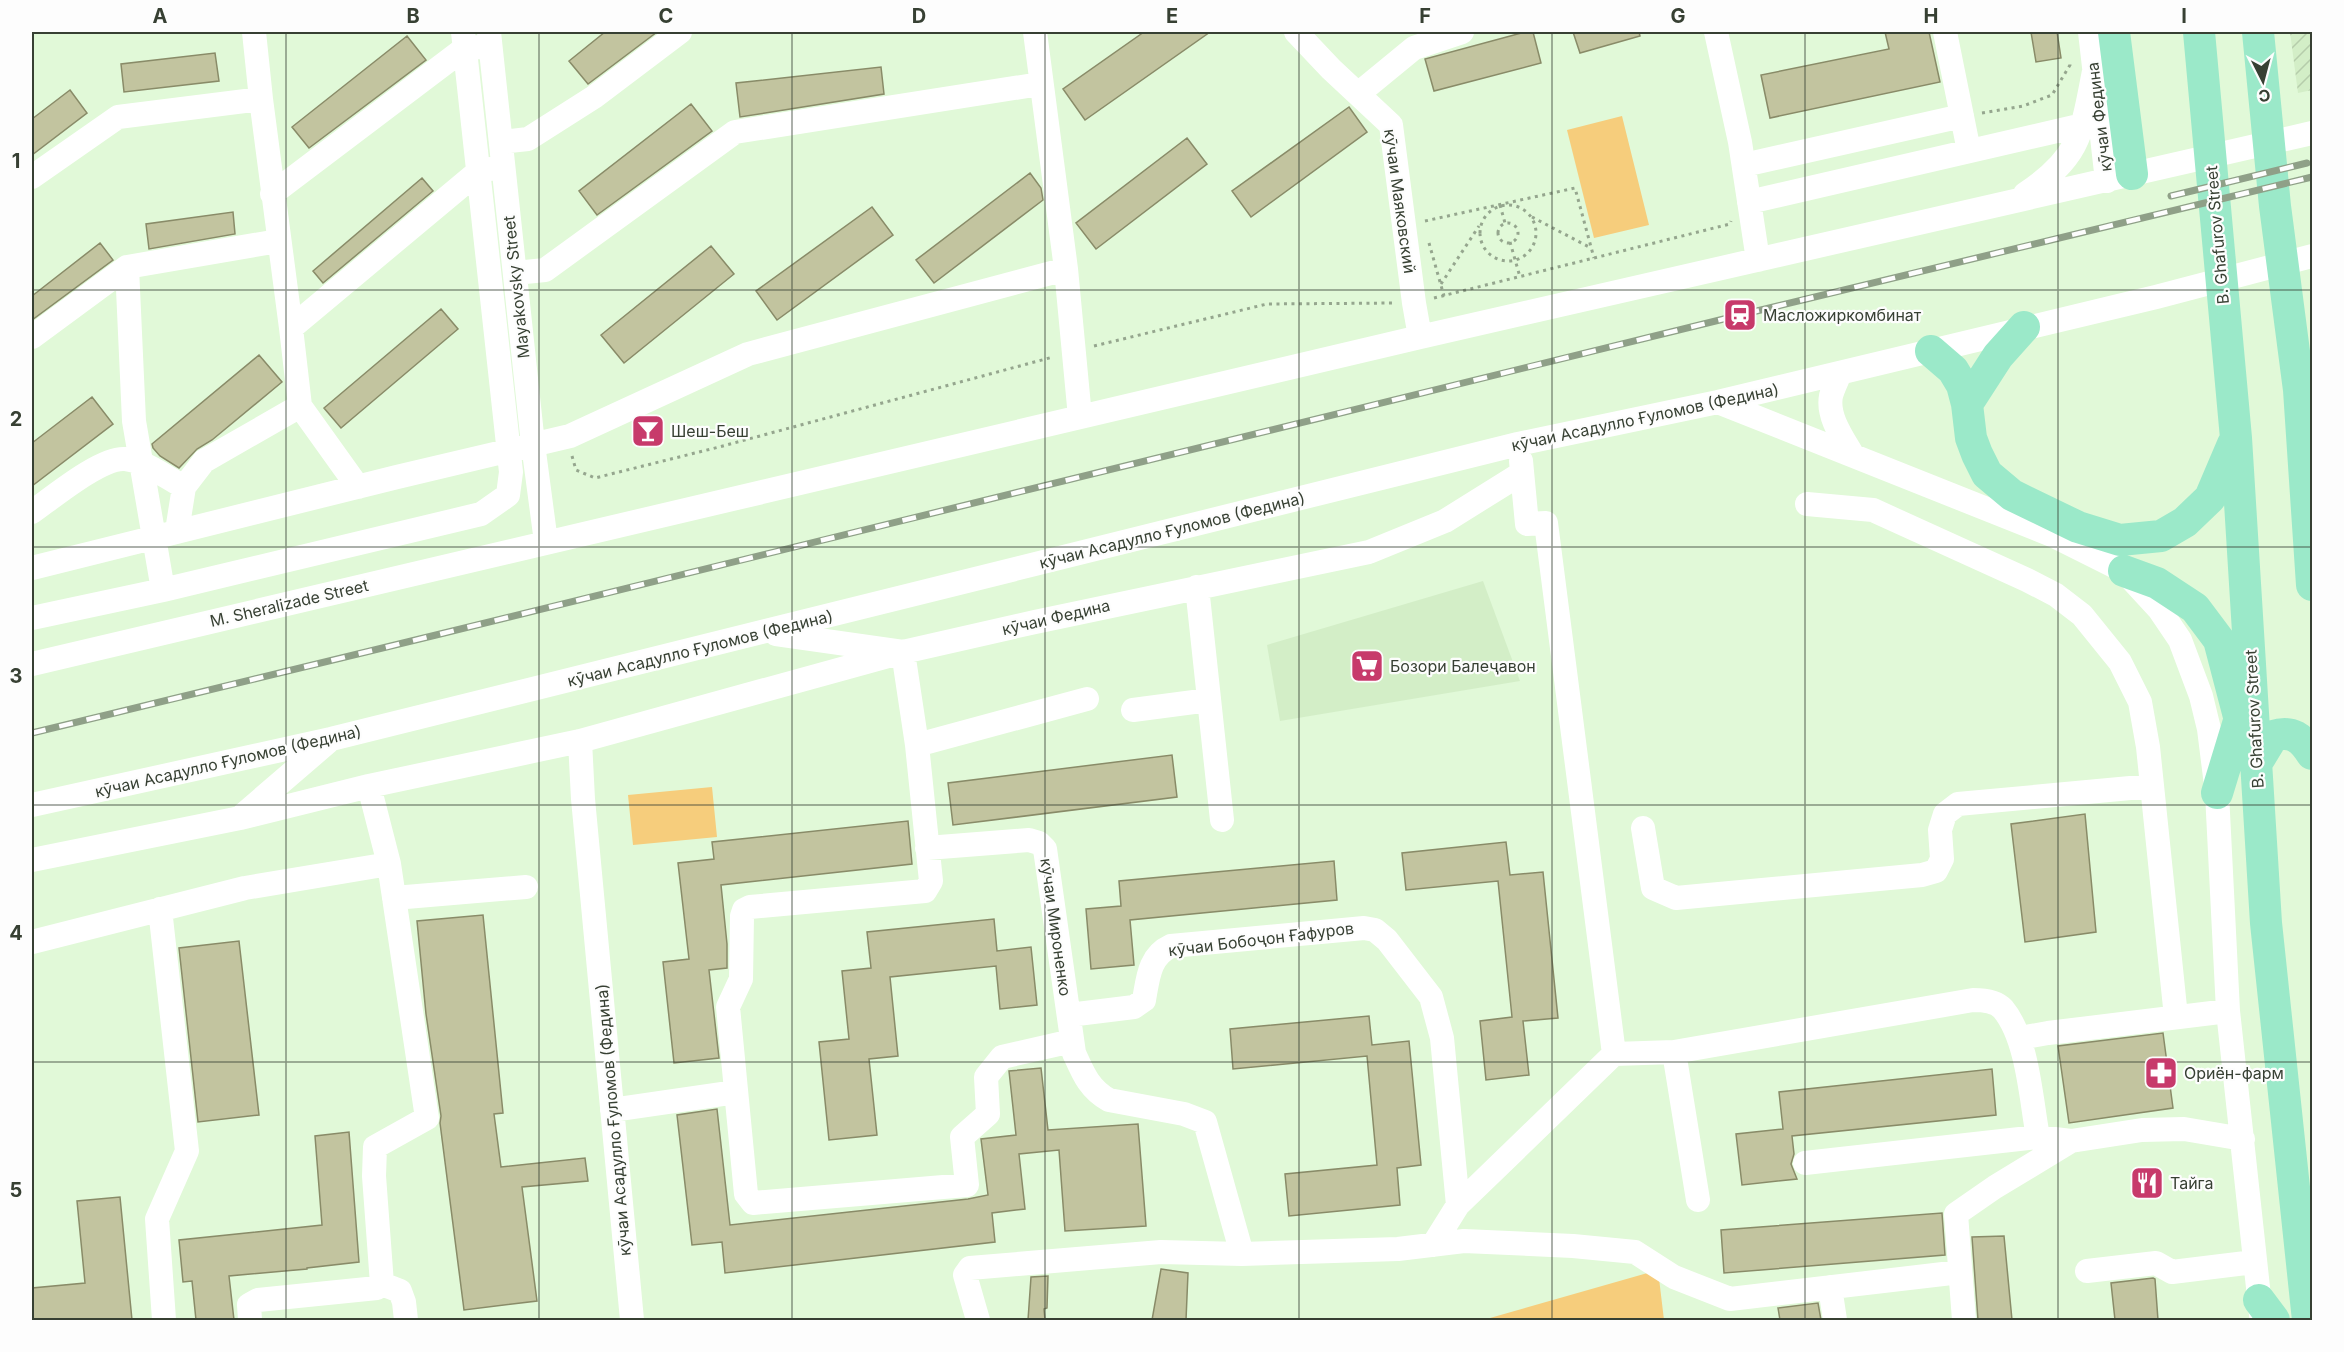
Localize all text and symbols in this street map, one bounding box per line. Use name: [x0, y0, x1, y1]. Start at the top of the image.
text: A: [153, 4, 168, 28]
text: B: [406, 4, 420, 28]
text: C: [659, 4, 673, 28]
text: D: [912, 4, 926, 28]
text: E: [1166, 4, 1178, 28]
text: F: [1419, 4, 1431, 28]
text: G: [1670, 4, 1686, 28]
text: H: [1924, 4, 1938, 28]
text: I: [2181, 4, 2187, 28]
north arrow: [2233, 51, 2293, 111]
street label: кӯчаи Федина: [2082, 61, 2116, 173]
text: С: [2257, 85, 2272, 106]
street label: кӯчаи Маяковский: [1380, 127, 1420, 275]
text: 1: [12, 149, 20, 173]
street label: B. Ghafurov Street: [2201, 165, 2233, 305]
street label: Mayakovsky Street: [499, 215, 533, 359]
station icon: Масложиркомбинат: [1722, 297, 1758, 333]
place label: Масложиркомбинат: [1763, 305, 1922, 325]
street label: кӯчаи Асадулло Ғуломов (Федина): [1509, 379, 1781, 455]
text: 2: [10, 407, 22, 431]
bar icon: Шеш-Беш: [630, 413, 666, 449]
place label: Шеш-Беш: [671, 421, 749, 441]
street label: кӯчаи Асадулло Ғуломов (Федина): [1037, 487, 1307, 573]
street label: M. Sheralizade Street: [208, 575, 370, 631]
street label: кӯчаи Федина: [1000, 595, 1112, 639]
street label: кӯчаи Асадулло Ғуломов (Федина): [565, 605, 835, 691]
supermarket icon: Бозори Балеҷавон: [1349, 648, 1385, 684]
street label: B. Ghafurov Street: [2240, 649, 2268, 789]
place label: Бозори Балеҷавон: [1390, 656, 1536, 676]
text: 3: [10, 664, 22, 688]
street label: кӯчаи Асадулло Ғуломов (Федина): [93, 721, 363, 801]
street label: кӯчаи Мироненко: [1036, 857, 1076, 997]
street label: кӯчаи Бобоҷон Ғафуров: [1167, 918, 1355, 960]
text: 4: [9, 921, 23, 945]
street label: кӯчаи Асадулло Ғуломов (Федина): [591, 983, 635, 1257]
pharmacy icon: Ориён-фарм: [2143, 1055, 2179, 1091]
place label: Ориён-фарм: [2184, 1063, 2284, 1083]
restaurant icon: Тайга: [2129, 1165, 2165, 1201]
place label: Тайга: [2170, 1173, 2214, 1193]
text: 5: [10, 1178, 22, 1202]

